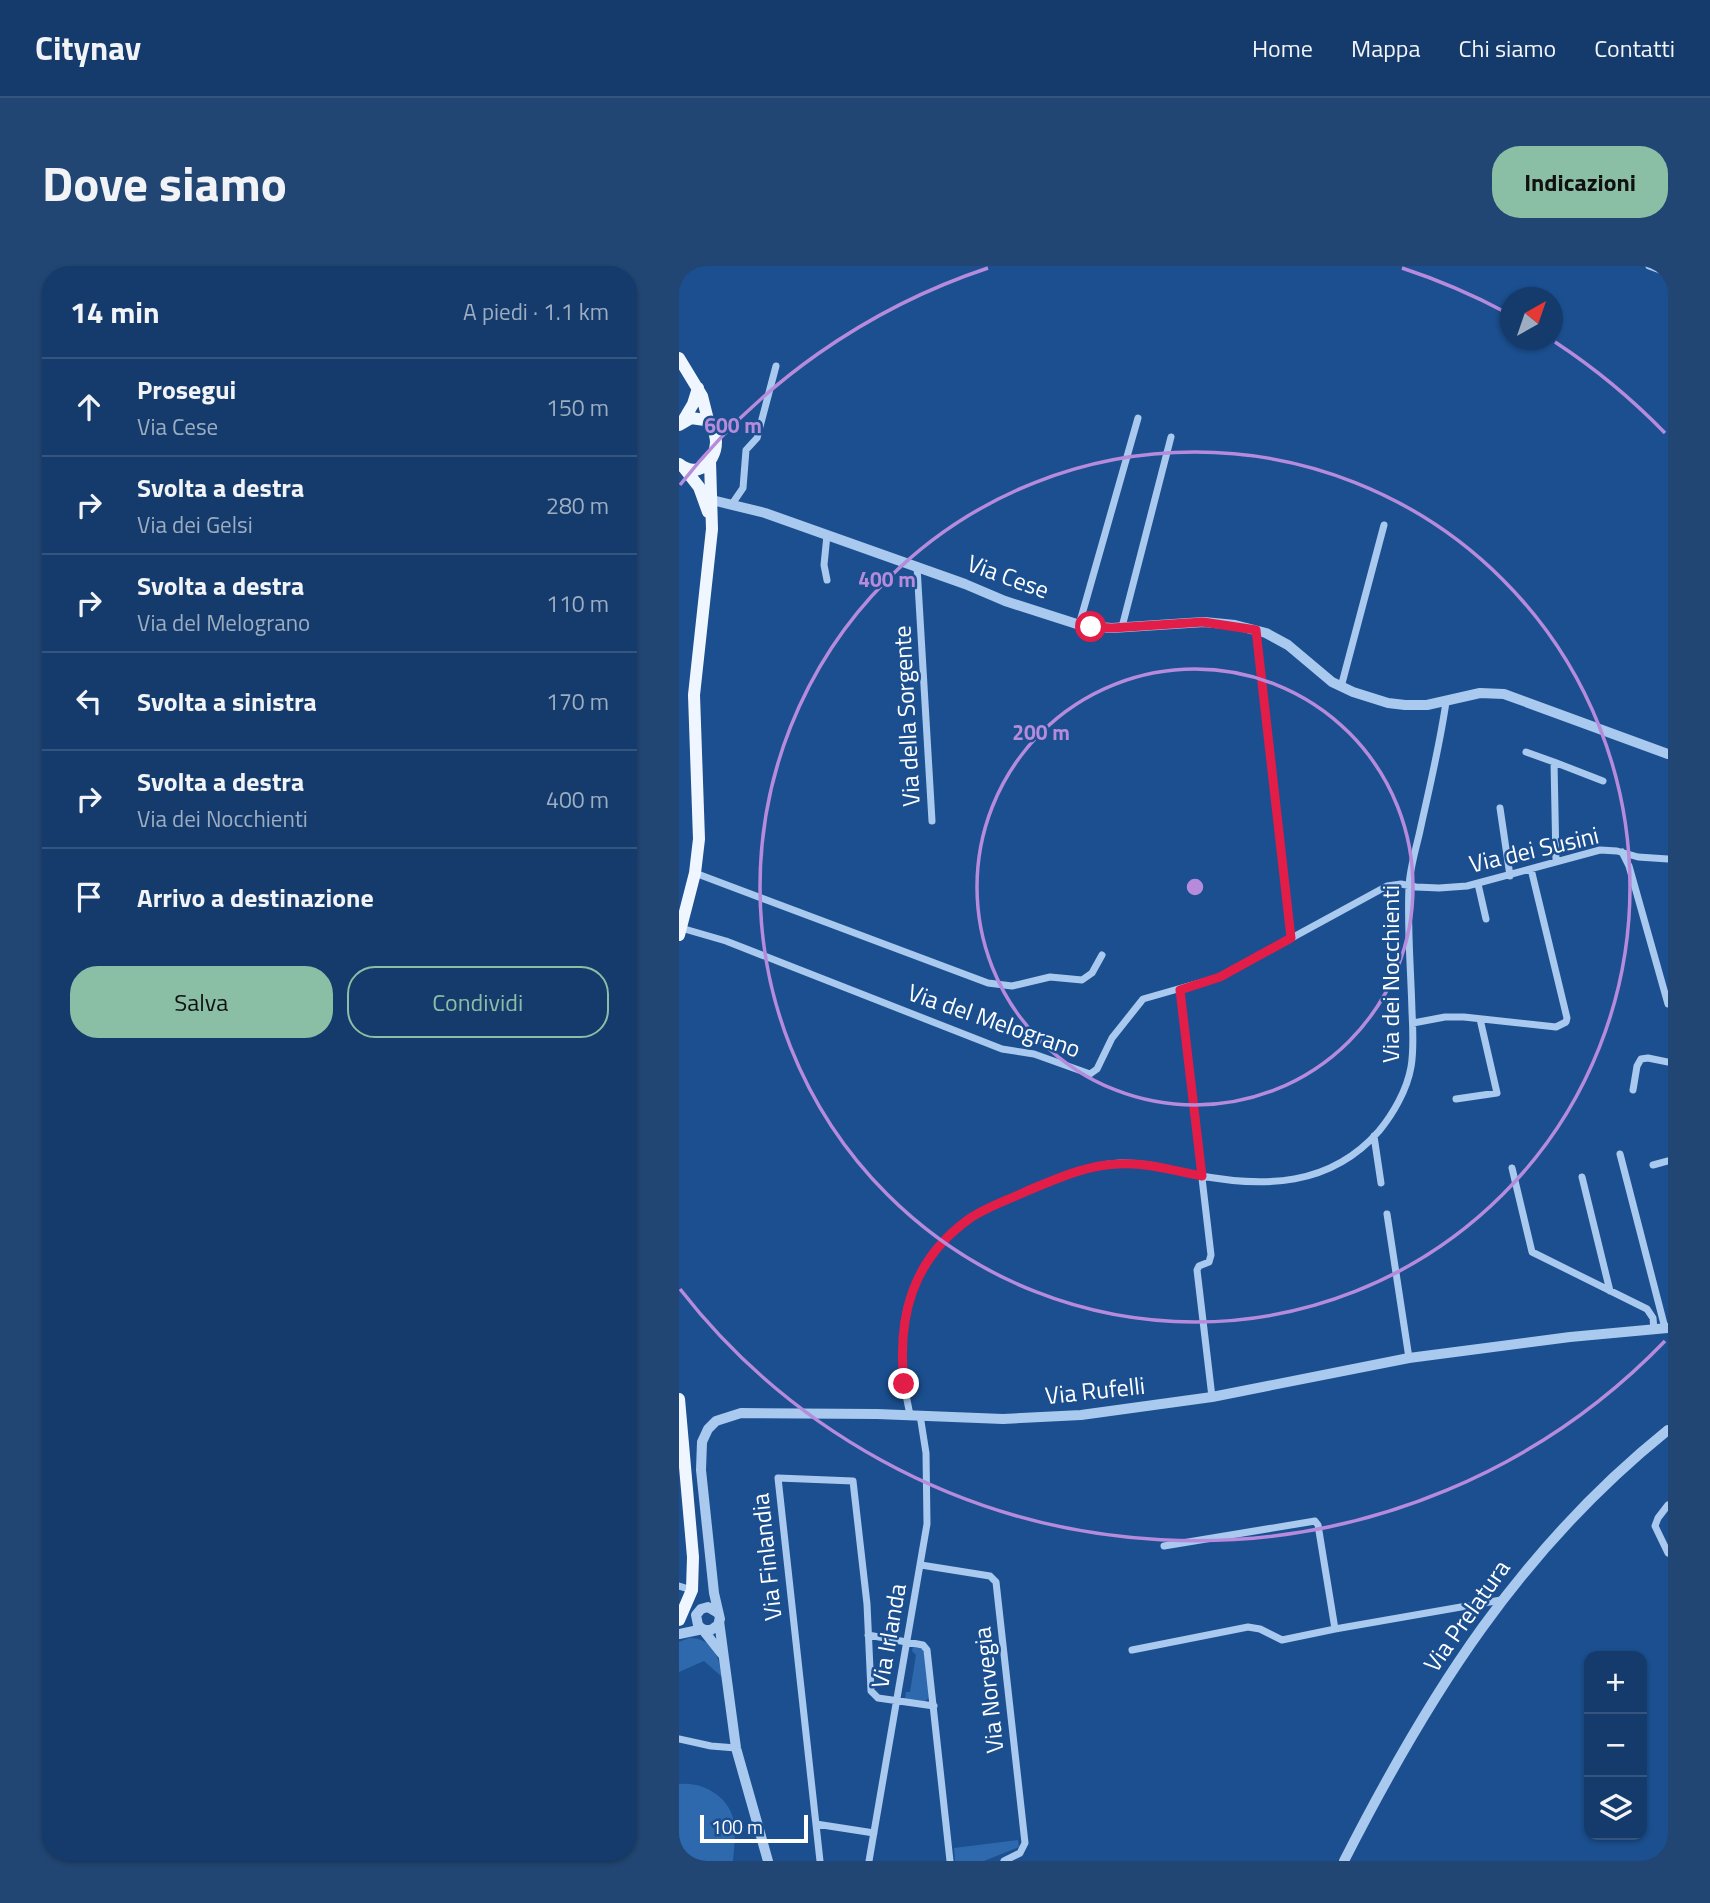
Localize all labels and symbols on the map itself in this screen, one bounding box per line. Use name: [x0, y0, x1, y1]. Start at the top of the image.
north arrow: [1500, 287, 1563, 350]
text: 600 m: [704, 409, 762, 441]
street label: Via Cese: [962, 545, 1054, 607]
text: 400 m: [858, 563, 916, 595]
route start: [1075, 611, 1106, 642]
street label: Via della Sorgente: [883, 625, 929, 808]
text: 200 m: [1012, 716, 1070, 748]
street label: Via dei Susini: [1465, 817, 1602, 881]
centre of rings: [1183, 875, 1207, 899]
street label: Via dei Nocchienti: [1372, 885, 1408, 1063]
street label: Via del Melograno: [903, 974, 1086, 1067]
street label: Via Rufelli: [1043, 1367, 1147, 1413]
route end: [888, 1368, 919, 1399]
street label: Via Finlandia: [741, 1492, 791, 1623]
street label: Via Prelatura: [1414, 1552, 1518, 1679]
street label: Via Irlanda: [861, 1581, 915, 1691]
street label: Via Norvegia: [963, 1625, 1013, 1755]
scale bar: [700, 1812, 809, 1844]

